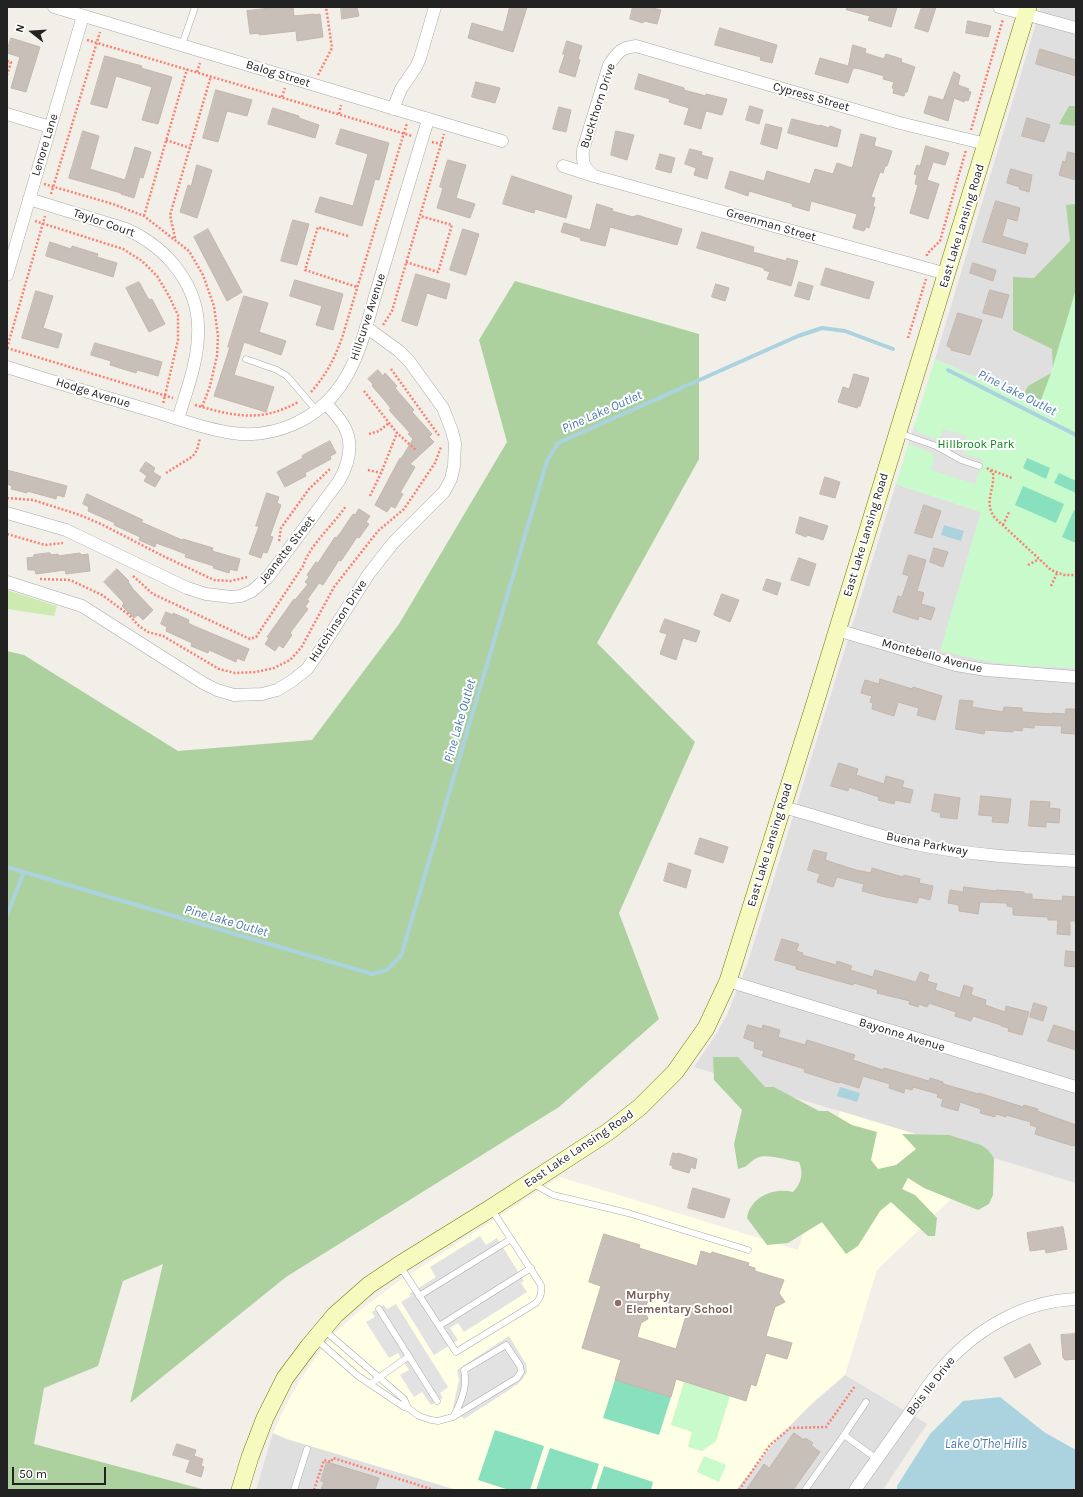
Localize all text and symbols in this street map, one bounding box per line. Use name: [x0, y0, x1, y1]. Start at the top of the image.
north arrow: [12, 12, 52, 52]
text: N: [13, 23, 27, 34]
street label: Balog Street: [244, 57, 312, 91]
street label: Buckthorn Drive: [577, 62, 619, 150]
street label: Cypress Street: [771, 79, 851, 115]
street label: Lenore Lane: [29, 112, 61, 178]
street label: East Lake Lansing Road: [936, 162, 988, 290]
street label: Greenman Street: [725, 205, 817, 245]
street label: Taylor Court: [71, 206, 137, 240]
street label: Hillcurve Avenue: [347, 272, 389, 362]
water label: Pine Lake Outlet: [975, 367, 1059, 419]
street label: Hodge Avenue: [54, 375, 132, 411]
water label: Pine Lake Outlet: [560, 387, 644, 437]
park label: Hillbrook Park: [938, 438, 1014, 452]
street label: East Lake Lansing Road: [840, 471, 892, 599]
street label: Jeanette Street: [256, 513, 318, 587]
street label: Hutchinson Drive: [306, 577, 370, 665]
street label: Montebello Avenue: [880, 636, 984, 676]
water label: Pine Lake Outlet: [441, 678, 479, 764]
street label: East Lake Lansing Road: [744, 781, 796, 909]
street label: Buena Parkway: [885, 829, 969, 859]
water label: Pine Lake Outlet: [183, 902, 269, 940]
street label: Bayonne Avenue: [857, 1015, 947, 1055]
street label: East Lake Lansing Road: [522, 1107, 636, 1191]
place label: Murphy Elementary School: [626, 1289, 733, 1317]
marker: Murphy Elementary School: [613, 1298, 623, 1308]
street label: Bois Ile Drive: [904, 1354, 958, 1418]
water label: Lake O'The Hills: [945, 1436, 1027, 1452]
scale bar: [14, 1459, 108, 1485]
text: 50 m: [19, 1467, 47, 1481]

